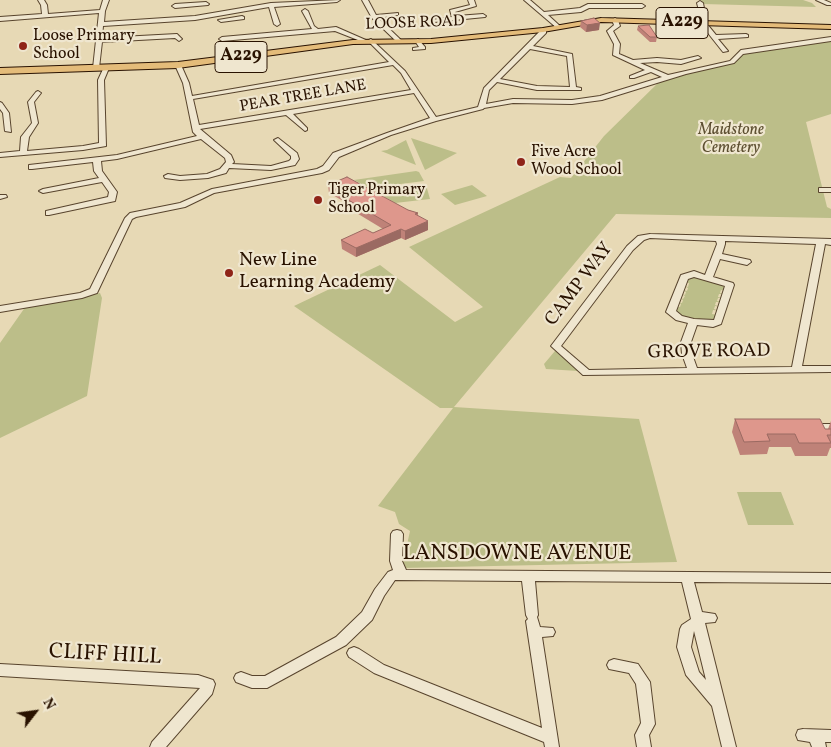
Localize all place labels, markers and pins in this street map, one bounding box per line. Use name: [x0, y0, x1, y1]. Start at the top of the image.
place label: Loose Primary School: [33, 27, 135, 65]
marker: Loose Primary School: [17, 40, 29, 52]
place label: Five Acre Wood School: [531, 143, 622, 181]
marker: Five Acre Wood School: [515, 156, 527, 168]
place label: Tiger Primary School: [328, 181, 425, 219]
marker: Tiger Primary School: [312, 194, 324, 206]
place label: New Line Learning Academy: [239, 251, 395, 295]
marker: New Line Learning Academy: [223, 267, 235, 279]

